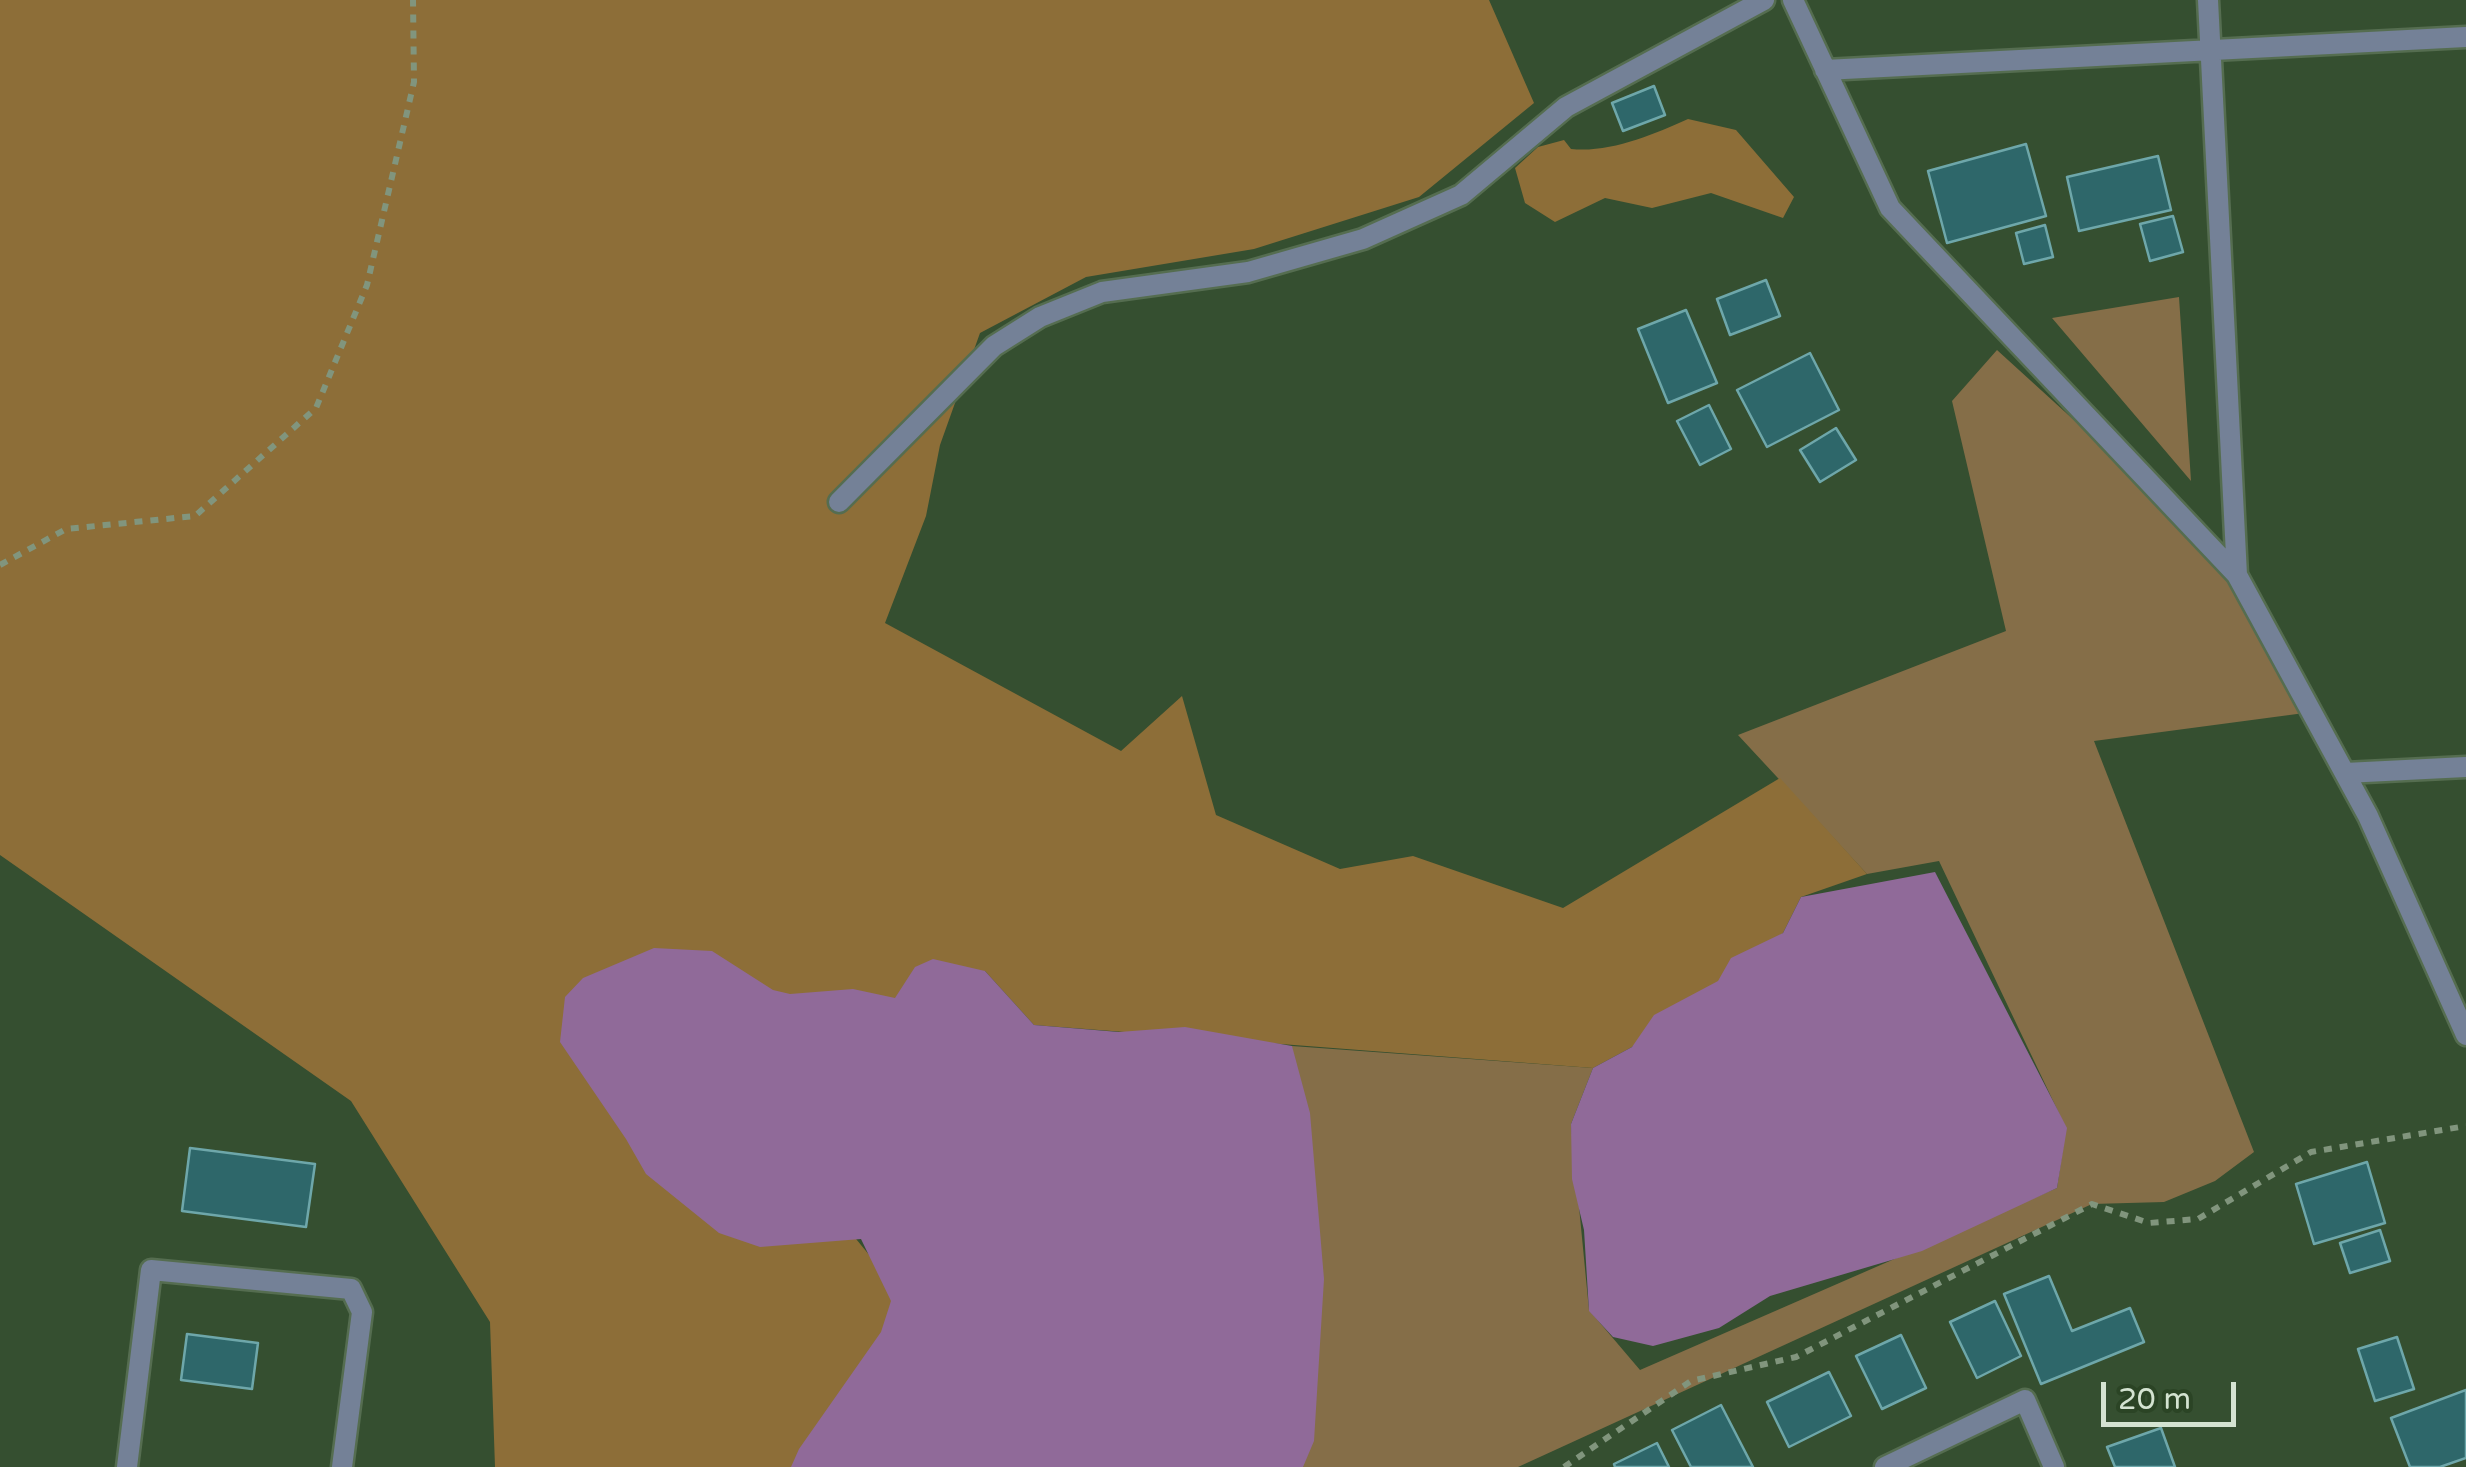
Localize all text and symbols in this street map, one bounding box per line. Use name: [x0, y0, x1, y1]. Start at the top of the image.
scale bar: [2106, 1362, 2241, 1424]
text: 20 m: [2118, 1381, 2191, 1418]

